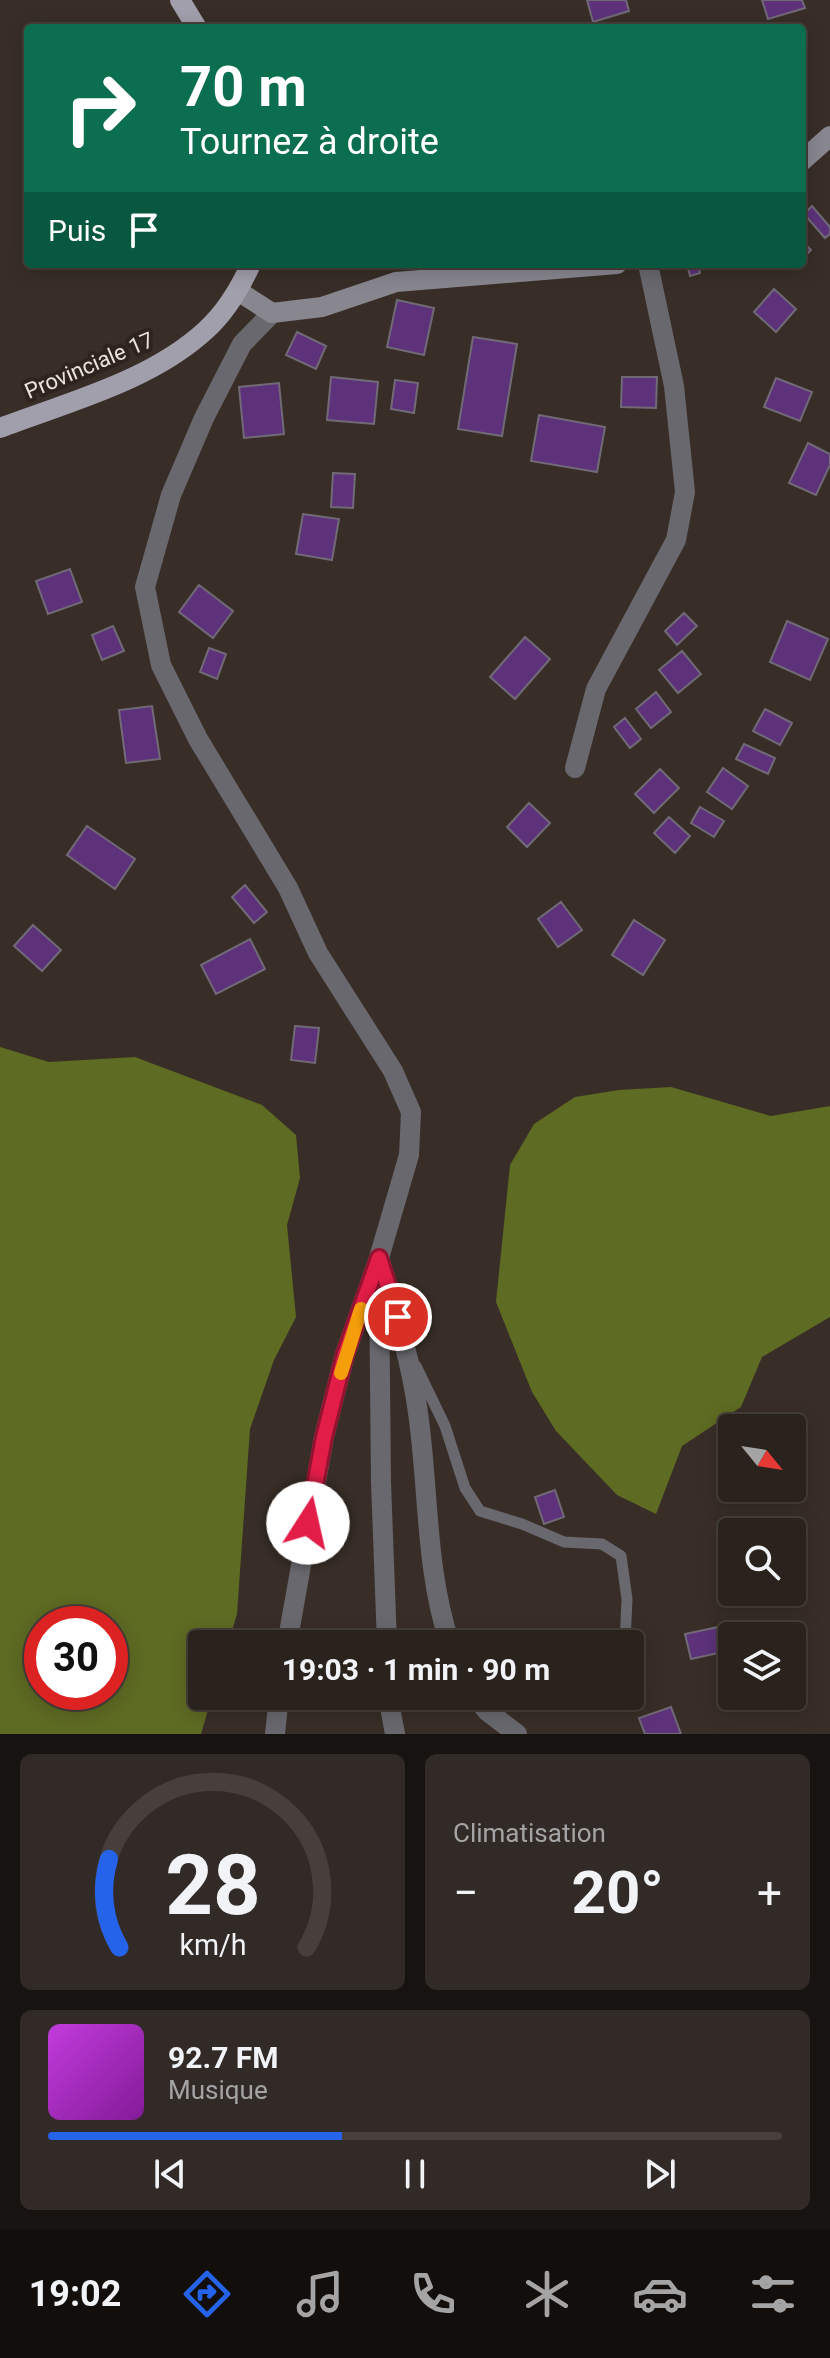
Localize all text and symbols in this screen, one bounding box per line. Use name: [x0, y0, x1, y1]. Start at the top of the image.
text: 70 m: [180, 54, 307, 120]
icon: right: [48, 56, 152, 160]
text: Tournez à droite: [180, 121, 439, 163]
icon: arrive: [122, 208, 166, 252]
text: Puis: [48, 213, 106, 248]
street label: Provinciale 17: [21, 327, 157, 404]
pin: [364, 1283, 432, 1351]
icon: arrive: [376, 1295, 420, 1339]
north arrow: [718, 1414, 806, 1502]
map controls: [718, 1414, 806, 1710]
position arrow: [266, 1481, 350, 1565]
button: search: [718, 1518, 806, 1606]
speed limit sign: 30: [24, 1606, 128, 1710]
button: layers: [718, 1622, 806, 1710]
text: 19:03 · 1 min · 90 m: [282, 1652, 550, 1687]
text: Climatisation: [453, 1818, 606, 1848]
text: 28: [165, 1837, 260, 1934]
text: 20°: [571, 1857, 664, 1928]
text: −: [453, 1867, 478, 1919]
text: +: [757, 1867, 782, 1919]
text: km/h: [179, 1928, 246, 1962]
text: 92.7 FM: [168, 2040, 279, 2075]
text: Musique: [168, 2075, 268, 2105]
icon: previous: [148, 2152, 192, 2196]
icon: pause: [393, 2152, 437, 2196]
icon: next: [638, 2152, 682, 2196]
icon: directions: [179, 2266, 235, 2322]
icon: music: [292, 2266, 348, 2322]
icon: phone: [405, 2266, 461, 2322]
icon: climate: [519, 2266, 575, 2322]
icon: car: [632, 2266, 688, 2322]
icon: filters: [745, 2266, 801, 2322]
text: 19:02: [29, 2273, 121, 2315]

